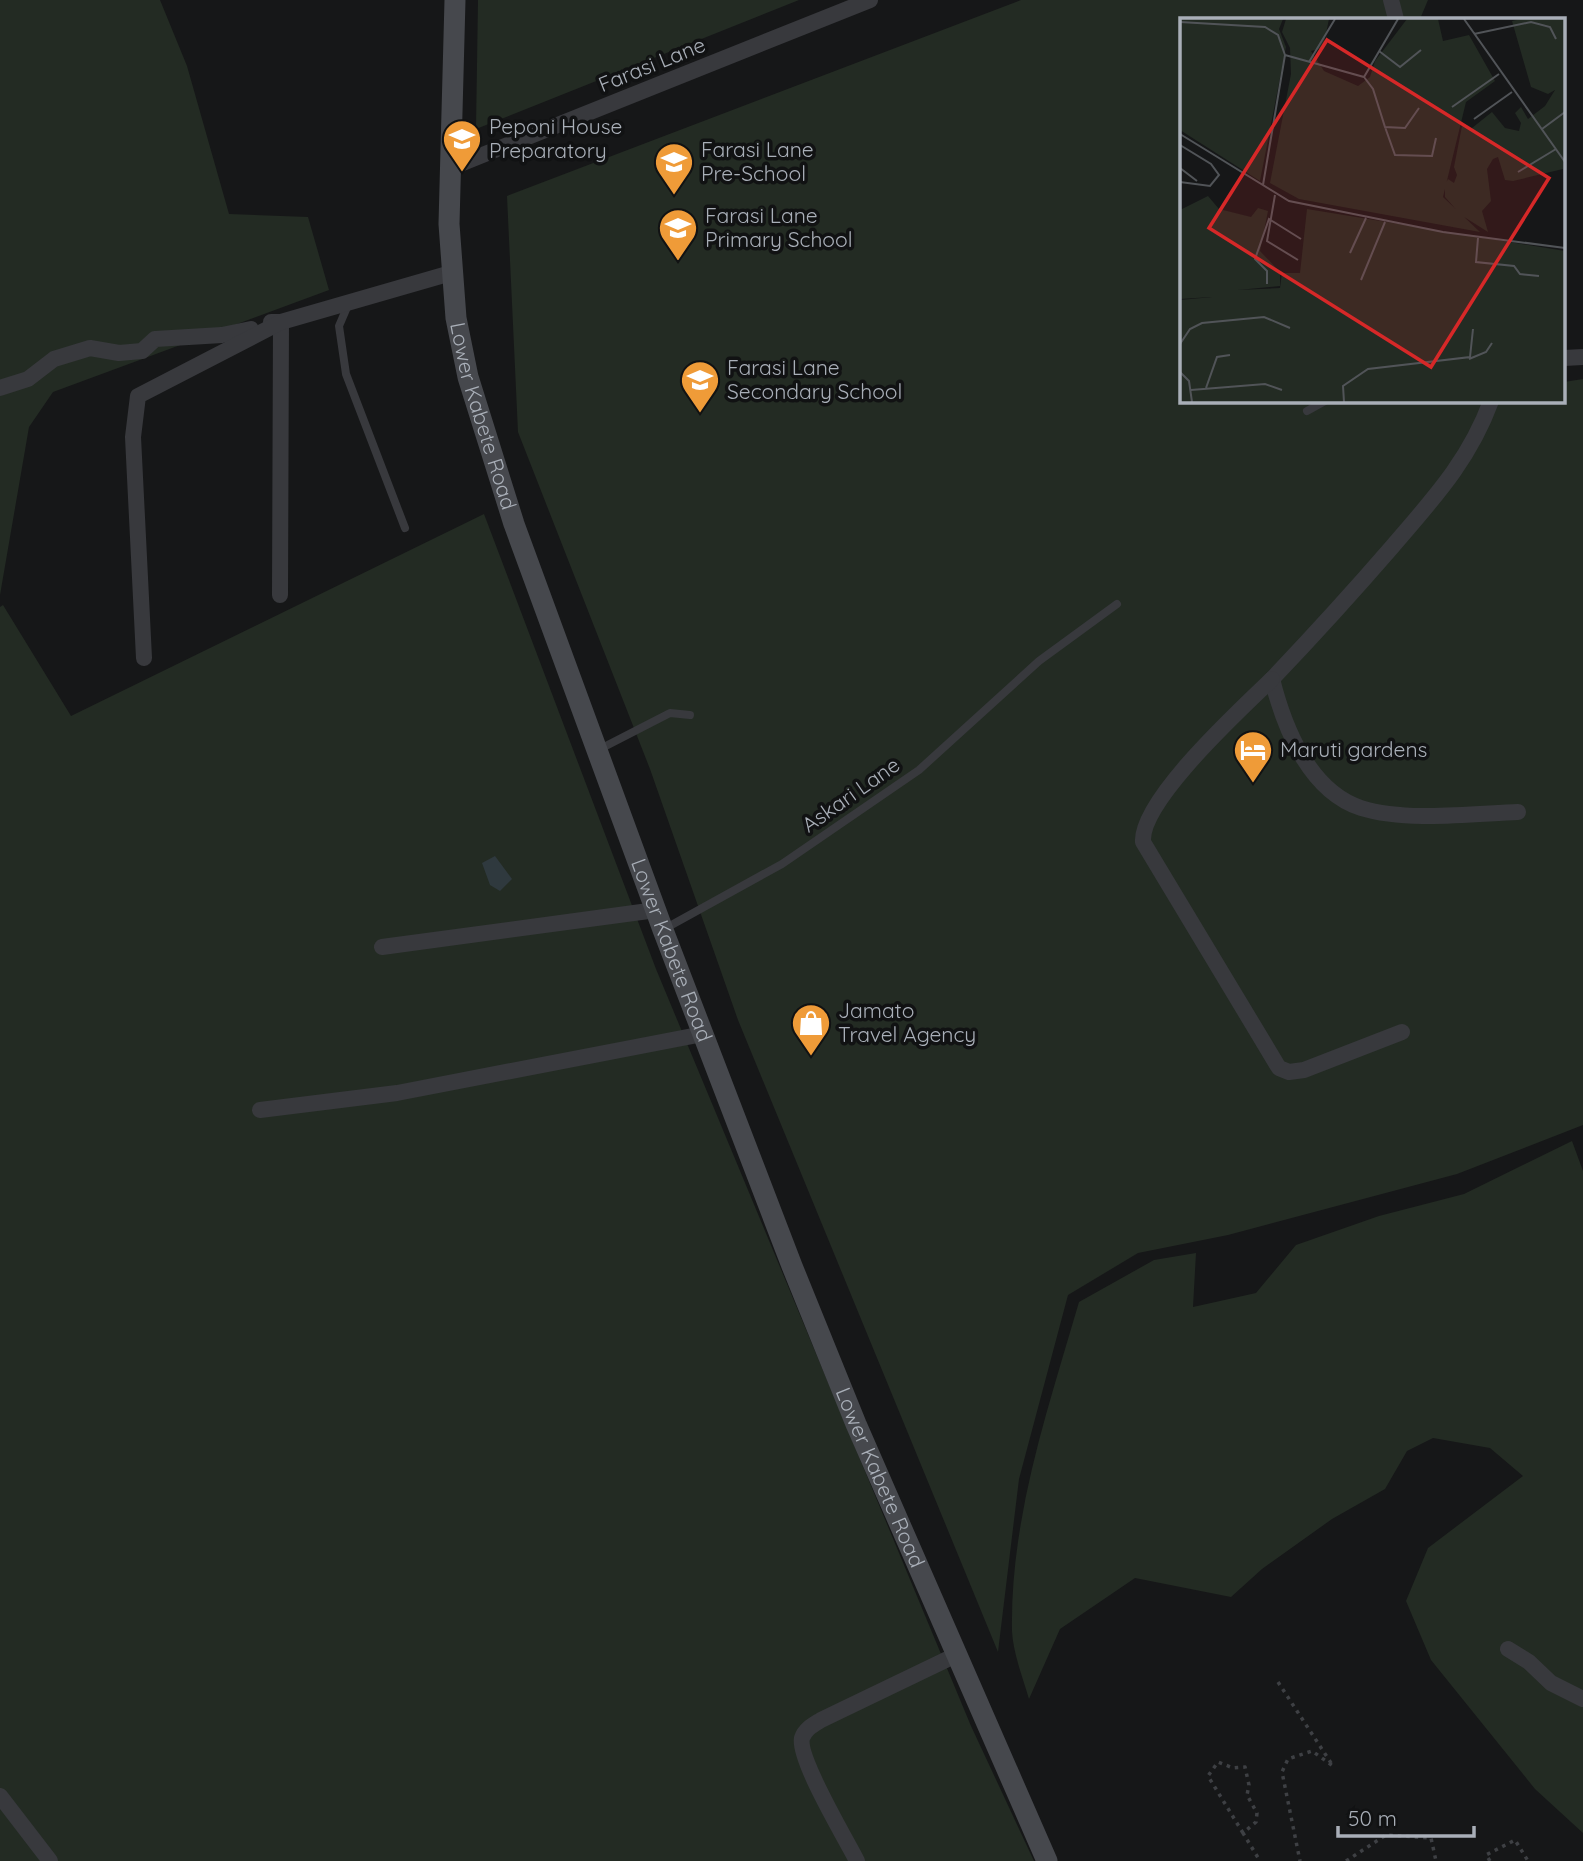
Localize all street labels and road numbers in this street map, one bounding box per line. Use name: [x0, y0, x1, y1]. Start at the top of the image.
street label: Farasi Lane: [594, 31, 709, 97]
street label: Lower Kabete Road: [445, 320, 523, 513]
street label: Askari Lane: [796, 751, 904, 837]
street label: Lower Kabete Road: [626, 855, 719, 1045]
street label: Lower Kabete Road: [831, 1383, 931, 1571]

